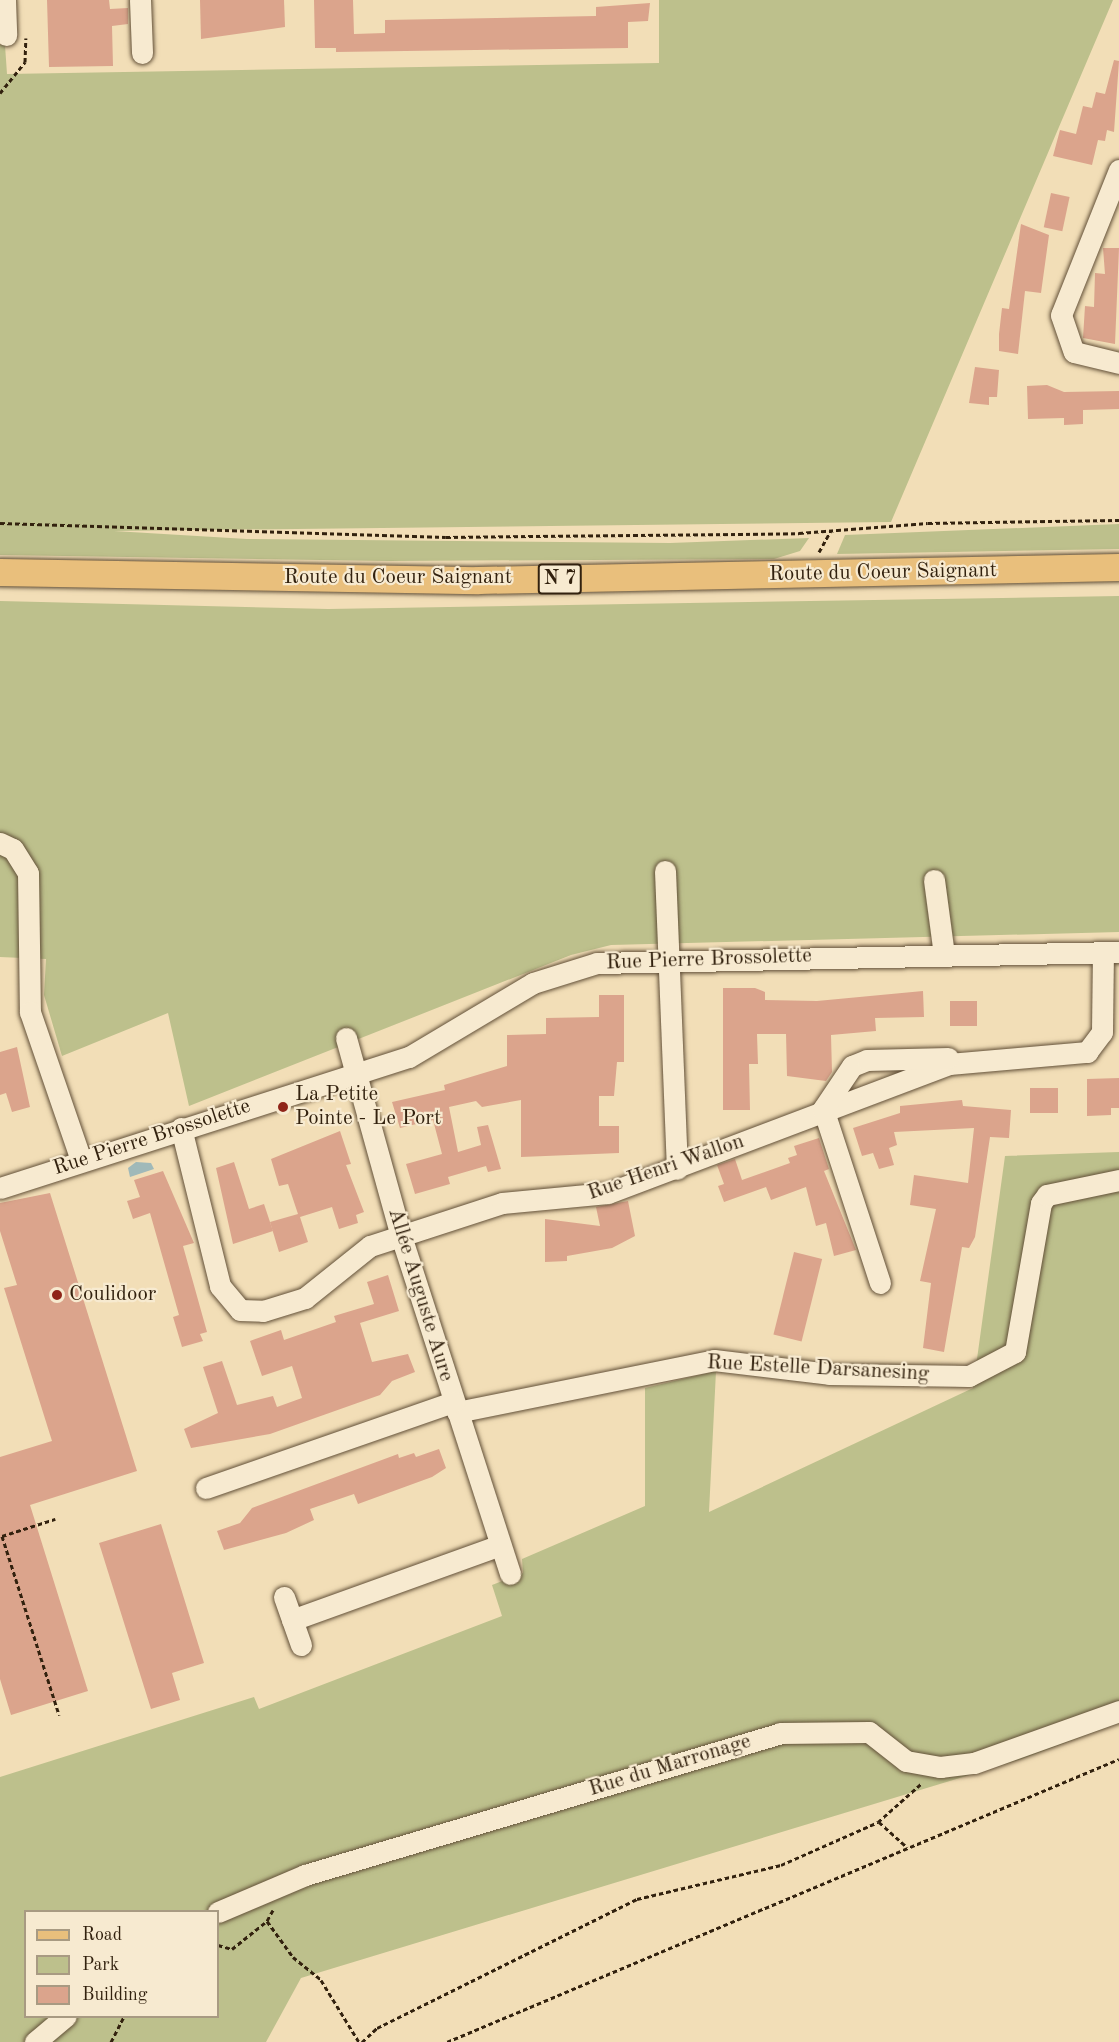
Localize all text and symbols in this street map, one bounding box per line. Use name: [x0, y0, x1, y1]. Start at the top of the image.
street label: Route du Coeur Saignant: [769, 558, 997, 588]
road number: N 7: [538, 562, 582, 596]
street label: Route du Coeur Saignant: [284, 565, 512, 591]
street label: Rue Pierre Brossolette: [606, 944, 812, 976]
place label: La Petite Pointe - Le Port: [295, 1082, 441, 1132]
street label: Rue Pierre Brossolette: [50, 1094, 254, 1182]
marker: La Petite Pointe - Le Port: [276, 1100, 290, 1114]
street label: Rue Henri Wallon: [584, 1129, 748, 1207]
street label: Allée Auguste Aure: [382, 1205, 458, 1385]
place label: Coulidoor: [69, 1282, 156, 1308]
marker: Coulidoor: [50, 1288, 64, 1302]
street label: Rue Estelle Darsanesing: [706, 1351, 930, 1387]
street label: Rue du Marronage: [586, 1729, 754, 1803]
legend: [24, 1910, 219, 2018]
text: Road: [82, 1926, 122, 1944]
text: Park: [82, 1956, 119, 1974]
text: Building: [82, 1986, 147, 2004]

